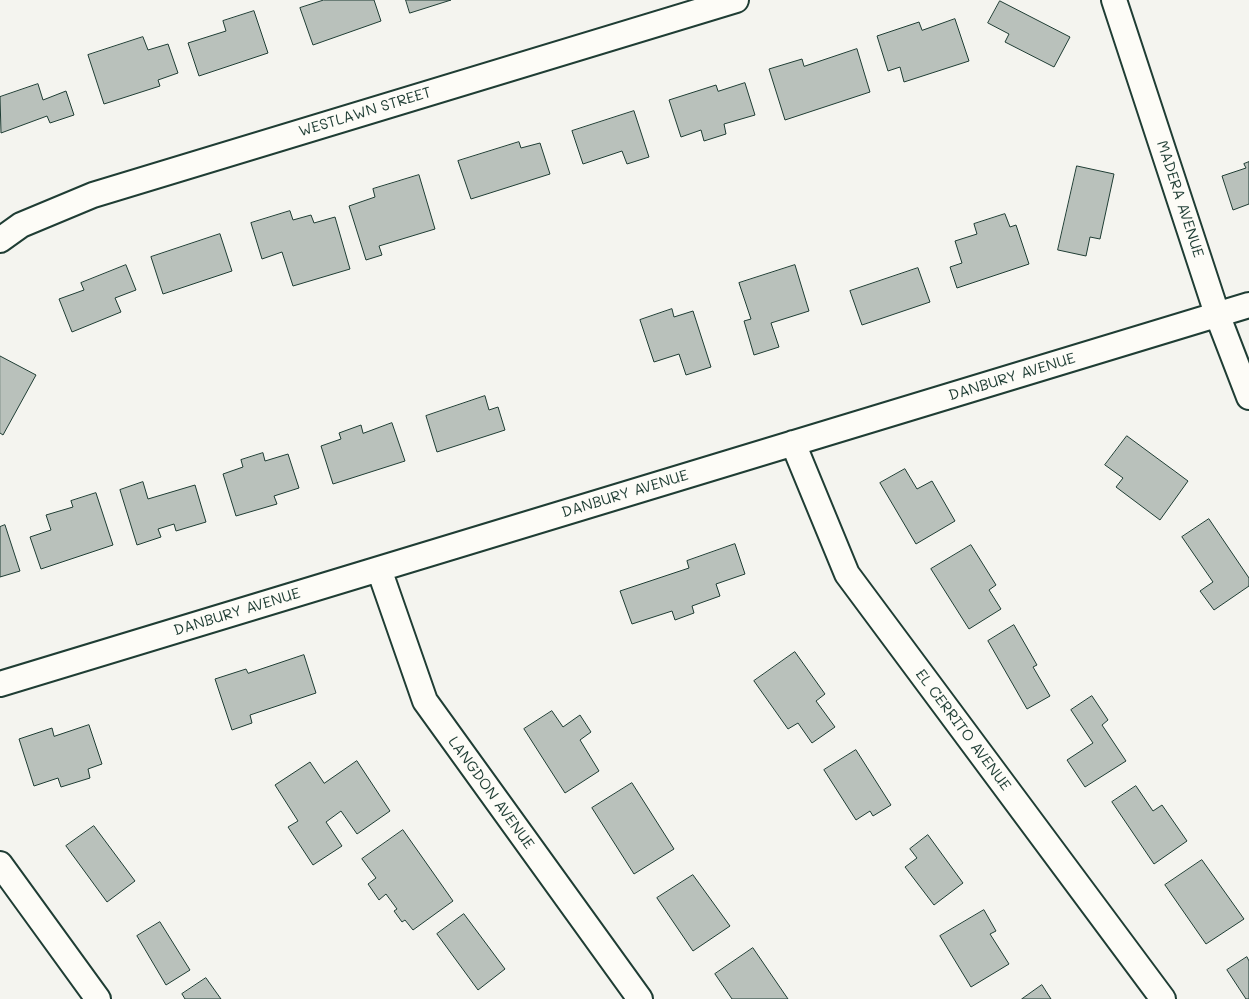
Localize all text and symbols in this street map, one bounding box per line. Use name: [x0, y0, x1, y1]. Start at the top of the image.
street label: WESTLAWN STREET: [296, 83, 434, 141]
street label: MADERA AVENUE: [1153, 138, 1207, 260]
street label: DANBURY AVENUE: [947, 349, 1077, 405]
street label: DANBURY AVENUE: [560, 466, 690, 522]
street label: DANBURY AVENUE: [172, 584, 302, 640]
street label: EL CERRITO AVENUE: [911, 666, 1015, 794]
street label: LANGDON AVENUE: [444, 733, 538, 853]

